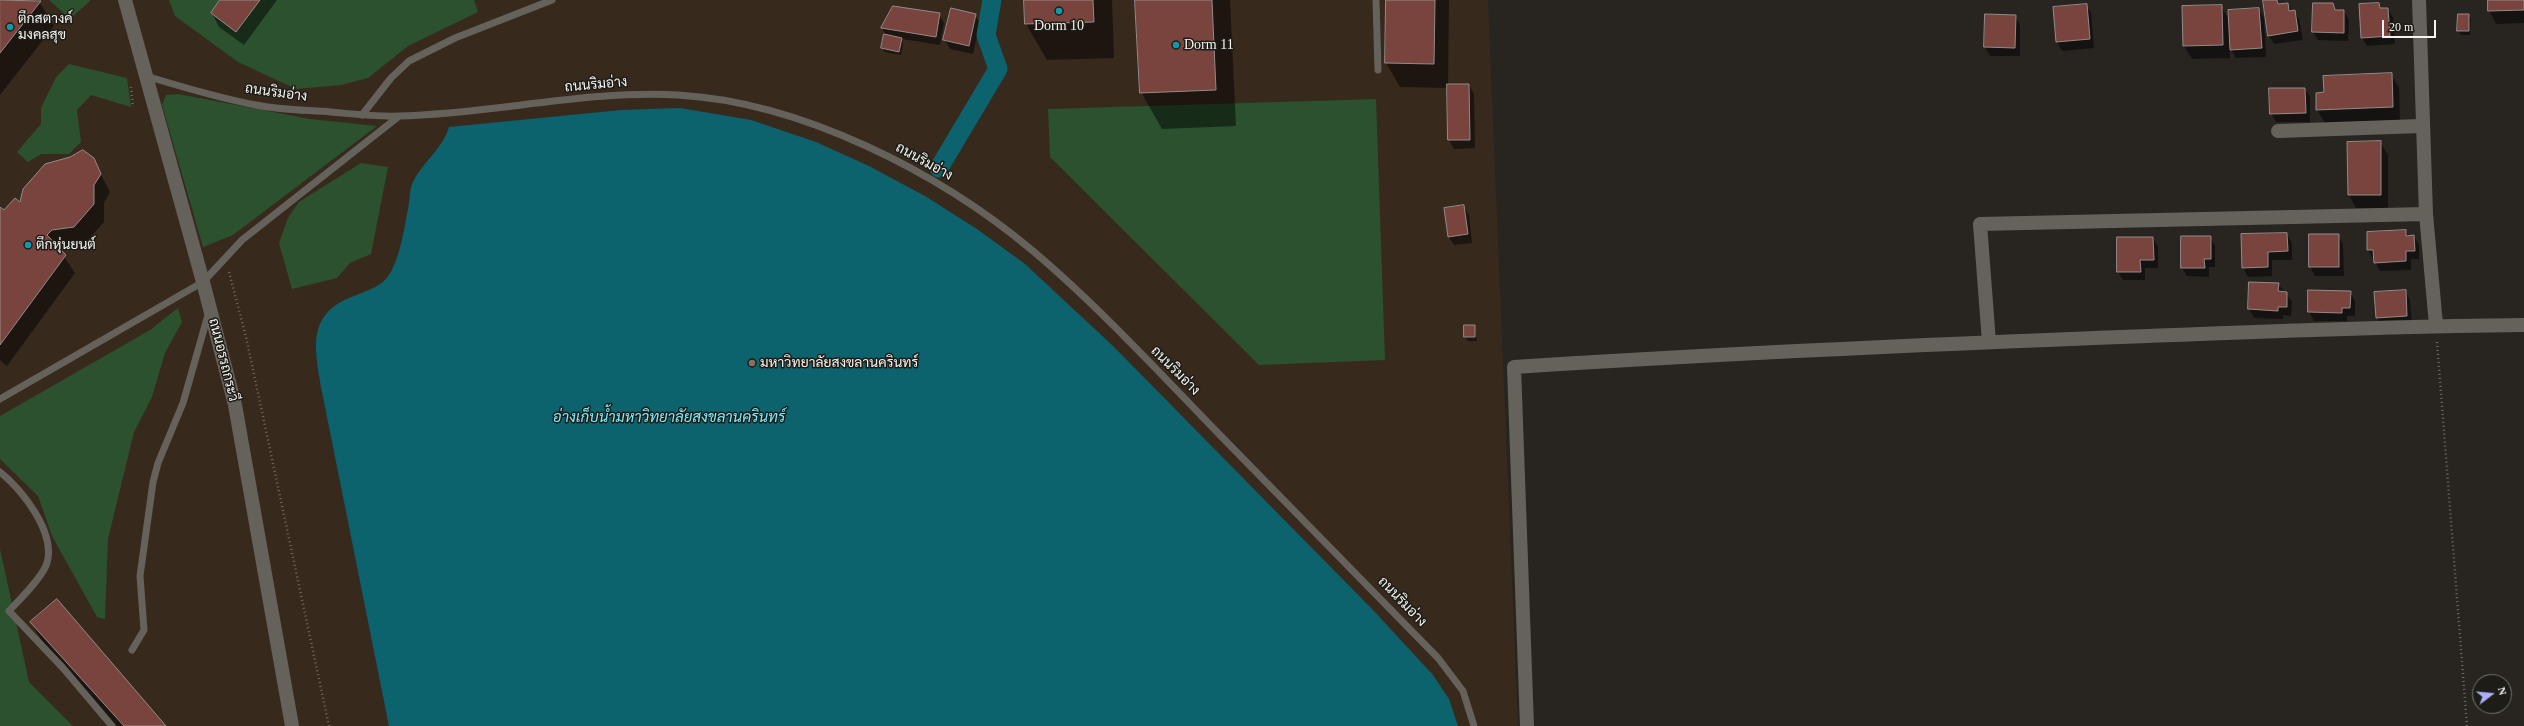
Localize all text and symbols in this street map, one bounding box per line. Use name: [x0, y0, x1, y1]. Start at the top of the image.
marker: Dorm 10: [1054, 6, 1064, 16]
place label: ตึกสตางค์ มงคลสุข: [18, 11, 73, 44]
scale bar: [2384, 12, 2438, 38]
place label: Dorm 10: [1034, 18, 1084, 34]
text: 20 m: [2389, 20, 2413, 34]
marker: ตึกสตางค์ มงคลสุข: [5, 22, 15, 32]
place label: Dorm 11: [1184, 37, 1234, 53]
marker: Dorm 11: [1171, 40, 1181, 50]
street label: ถนนริมอ่าง: [564, 74, 628, 96]
street label: ถนนริมอ่าง: [244, 80, 308, 106]
street label: ถนนริมอ่าง: [893, 139, 955, 185]
place label: ตึกหุ่นยนต์: [36, 237, 96, 253]
marker: ตึกหุ่นยนต์: [23, 240, 33, 250]
street label: ถนนอรรถกระวี: [205, 317, 241, 403]
street label: ถนนริมอ่าง: [1147, 343, 1203, 399]
place label: มหาวิทยาลัยสงขลานครินทร์: [760, 355, 918, 371]
marker: มหาวิทยาลัยสงขลานครินทร์: [747, 358, 757, 368]
water label: อ่างเก็บน้ำมหาวิทยาลัยสงขลานครินทร์: [553, 409, 785, 427]
street label: ถนนริมอ่าง: [1374, 574, 1430, 630]
north arrow: [2472, 674, 2512, 714]
text: N: [2496, 685, 2509, 696]

